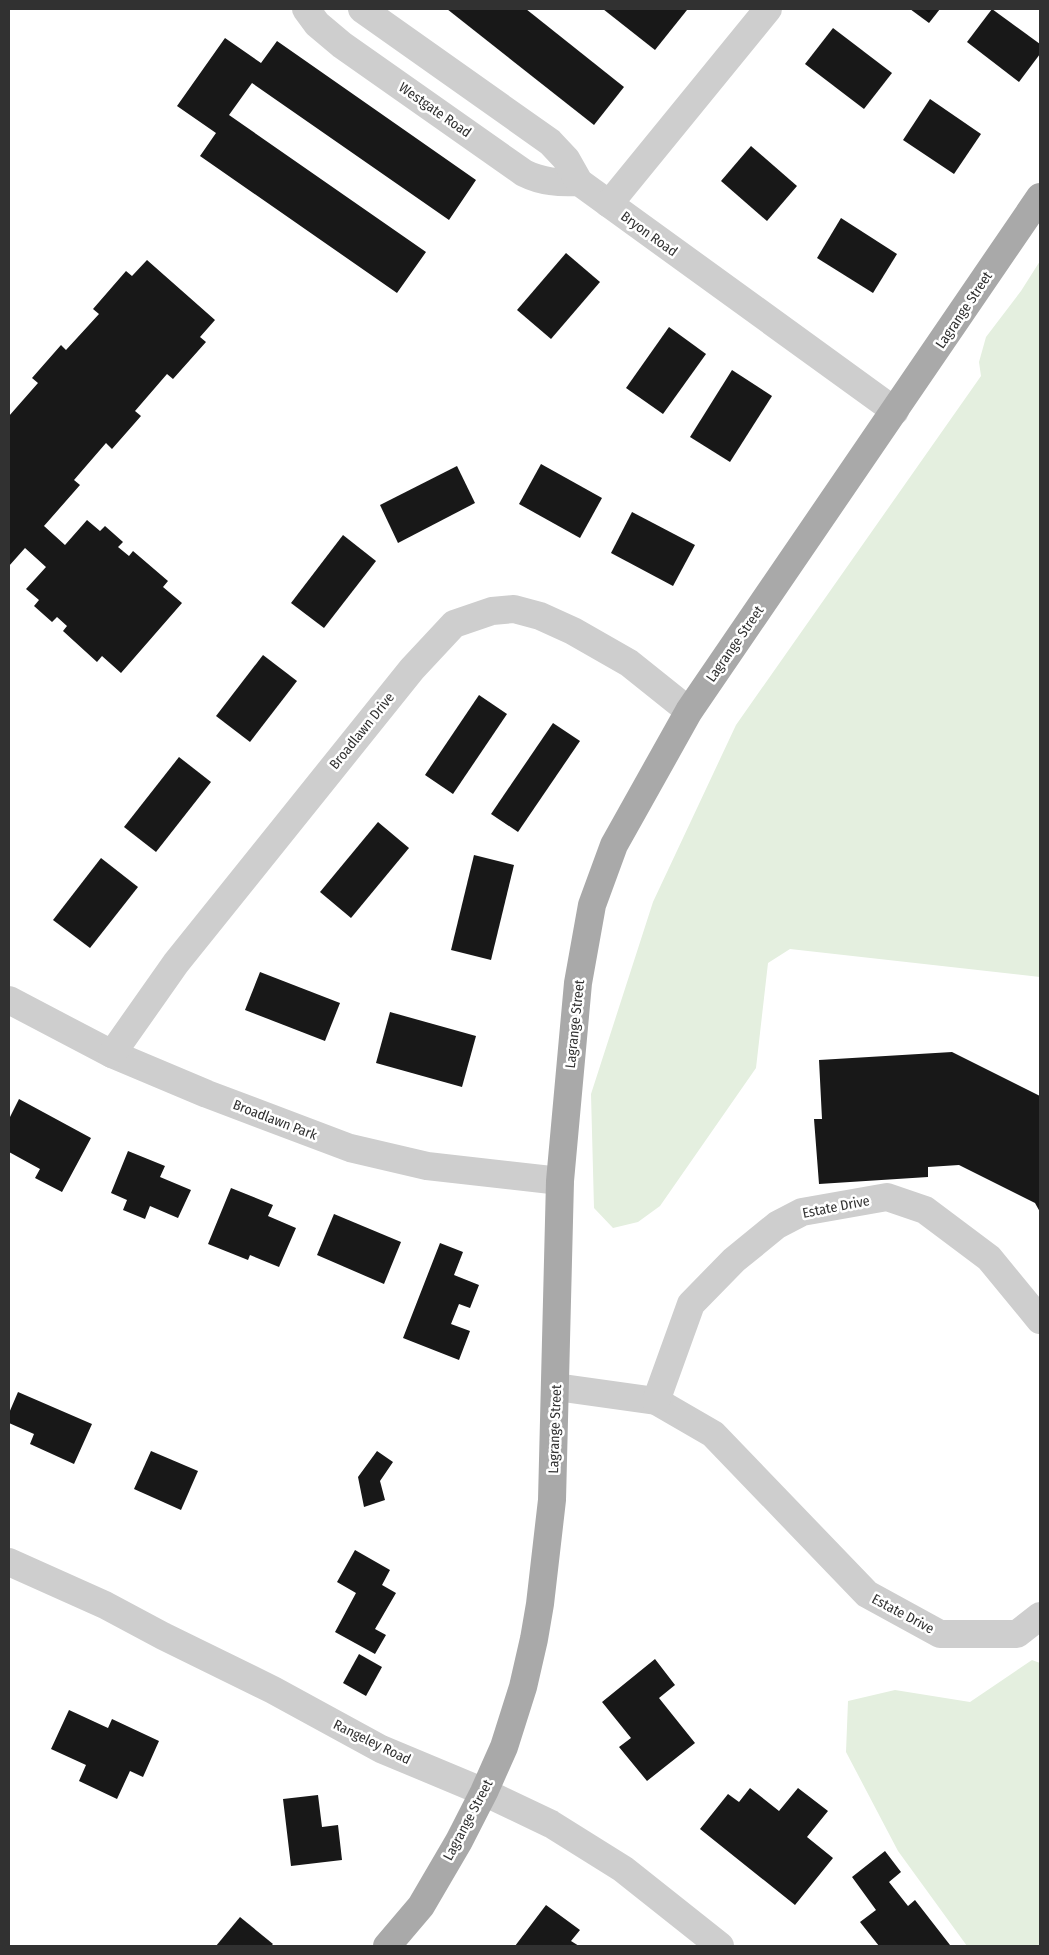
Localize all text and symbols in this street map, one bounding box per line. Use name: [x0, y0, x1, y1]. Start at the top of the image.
street label: Westgate Road: [396, 79, 474, 141]
street label: Bryon Road: [617, 208, 681, 260]
street label: Lagrange Street: [932, 268, 996, 352]
street label: Lagrange Street: [702, 602, 768, 685]
street label: Broadlawn Drive: [326, 689, 398, 773]
street label: Lagrange Street: [562, 978, 588, 1069]
street label: Broadlawn Park: [230, 1096, 320, 1144]
street label: Estate Drive: [801, 1192, 871, 1222]
street label: Lagrange Street: [545, 1384, 565, 1474]
street label: Estate Drive: [869, 1591, 937, 1638]
street label: Rangeley Road: [331, 1716, 413, 1768]
street label: Lagrange Street: [440, 1776, 497, 1863]

